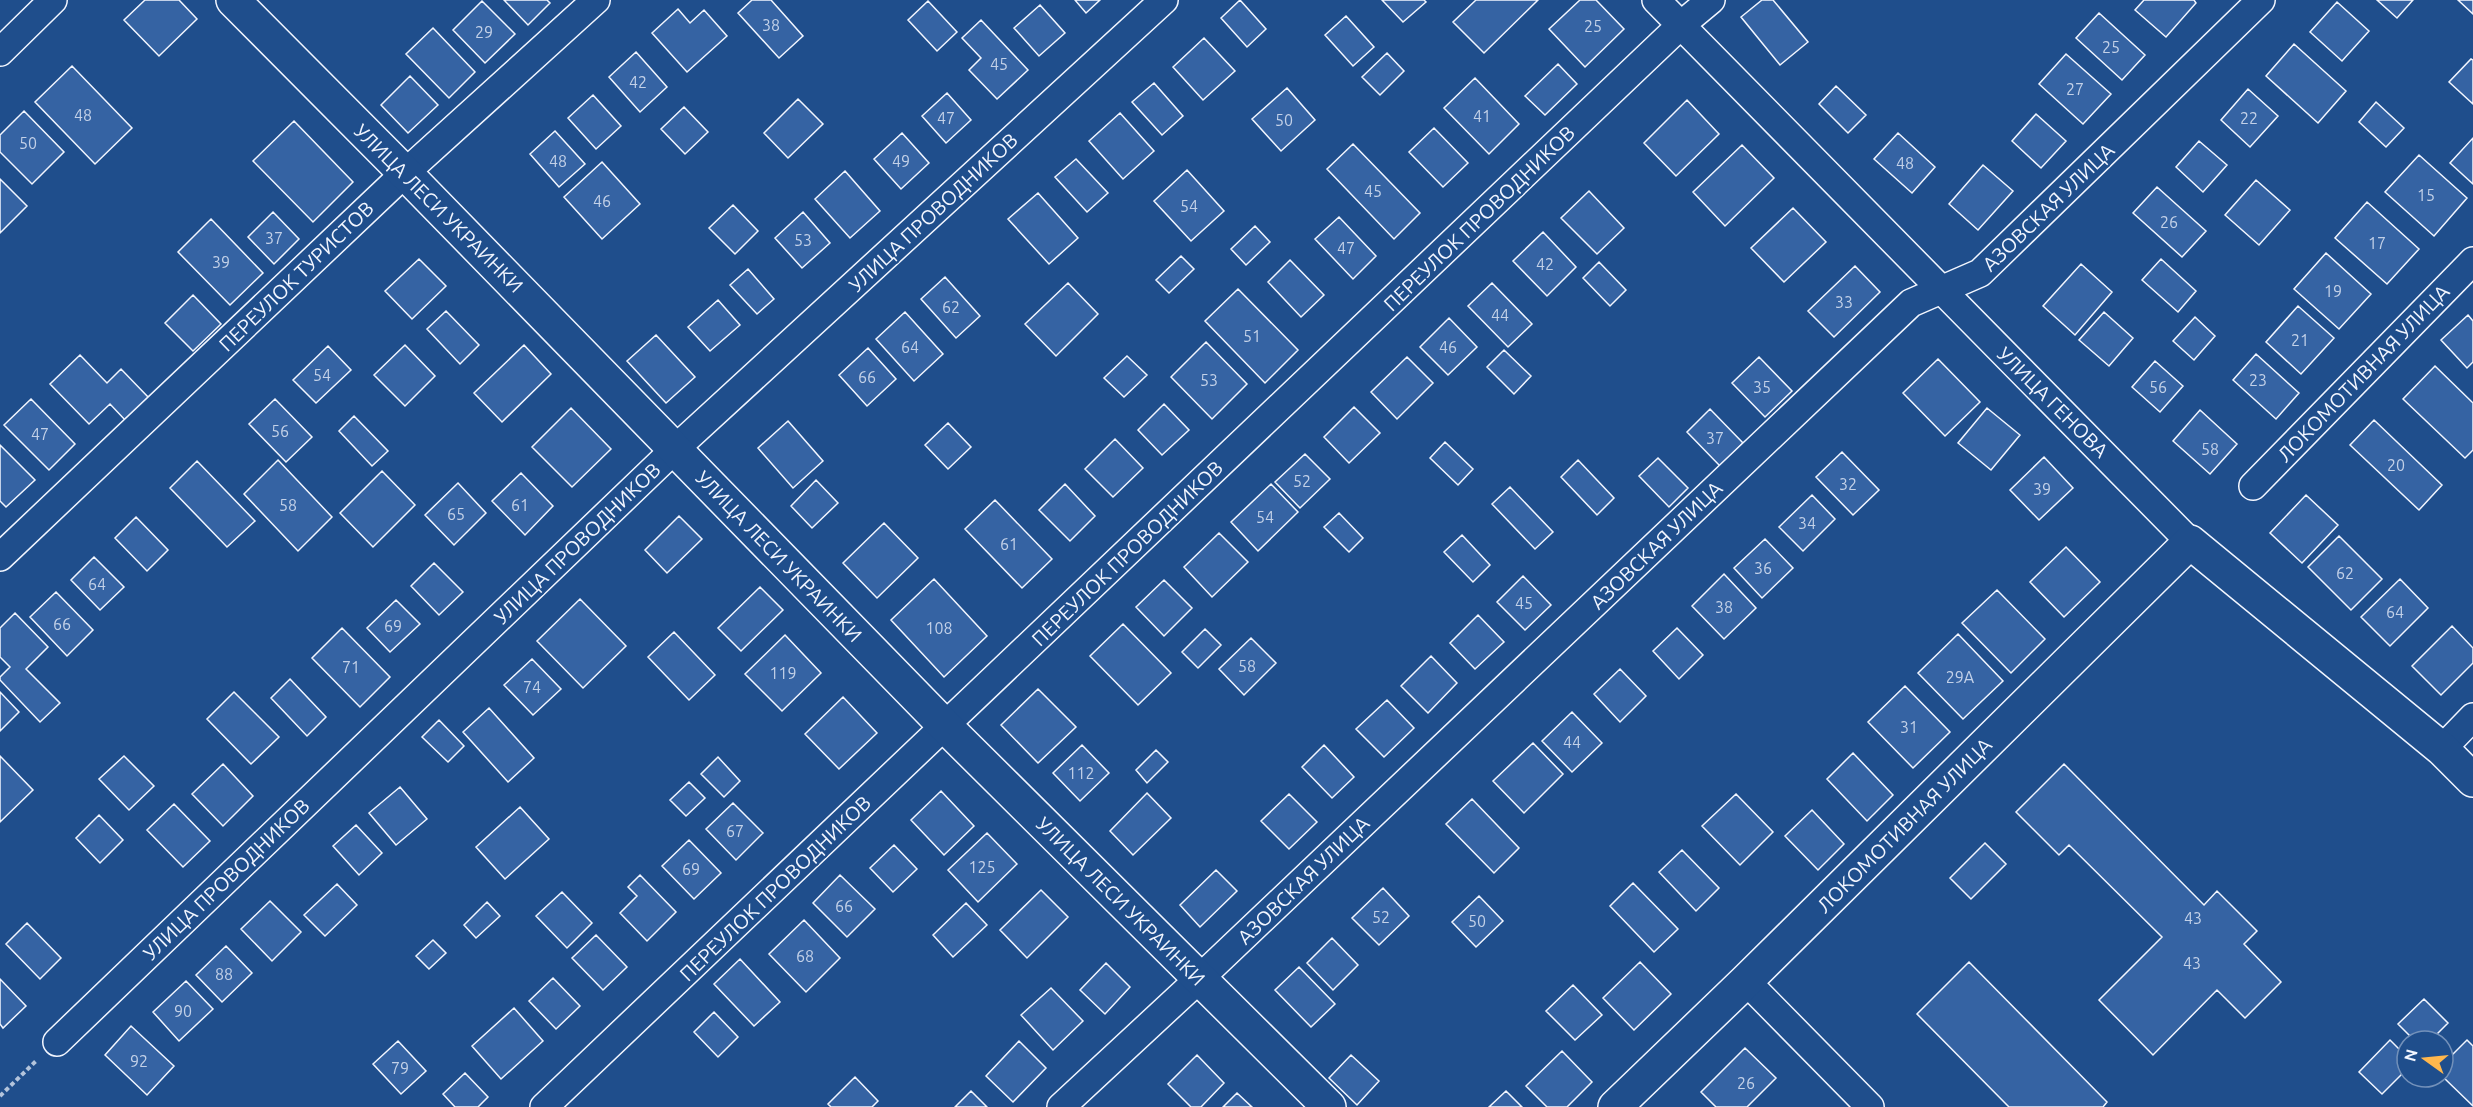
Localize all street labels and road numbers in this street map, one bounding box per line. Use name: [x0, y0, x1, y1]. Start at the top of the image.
street label: УЛИЦА ЛЕСИ УКРАИНКИ: [350, 119, 528, 297]
street label: ПЕРЕУЛОК ПРОВОДНИКОВ: [1379, 121, 1579, 315]
street label: УЛИЦА ПРОВОДНИКОВ: [844, 128, 1022, 296]
street label: АЗОВСКАЯ УЛИЦА: [1977, 138, 2119, 276]
street label: ПЕРЕУЛОК ТУРИСТОВ: [214, 196, 378, 356]
street label: ЛОКОМОТИВНАЯ УЛИЦА: [2272, 280, 2454, 466]
street label: УЛИЦА ГЕНОВА: [1993, 342, 2113, 462]
street label: ПЕРЕУЛОК ПРОВОДНИКОВ: [1027, 456, 1227, 650]
street label: УЛИЦА ПРОВОДНИКОВ: [489, 458, 665, 628]
street label: УЛИЦА ЛЕСИ УКРАИНКИ: [691, 466, 867, 646]
street label: АЗОВСКАЯ УЛИЦА: [1585, 476, 1727, 614]
street label: ЛОКОМОТИВНАЯ УЛИЦА: [1812, 733, 1996, 917]
street label: ПЕРЕУЛОК ПРОВОДНИКОВ: [675, 791, 875, 985]
street label: УЛИЦА ПРОВОДНИКОВ: [138, 794, 314, 964]
street label: АЗОВСКАЯ УЛИЦА: [1232, 811, 1374, 949]
street label: УЛИЦА ЛЕСИ УКРАИНКИ: [1032, 812, 1210, 990]

